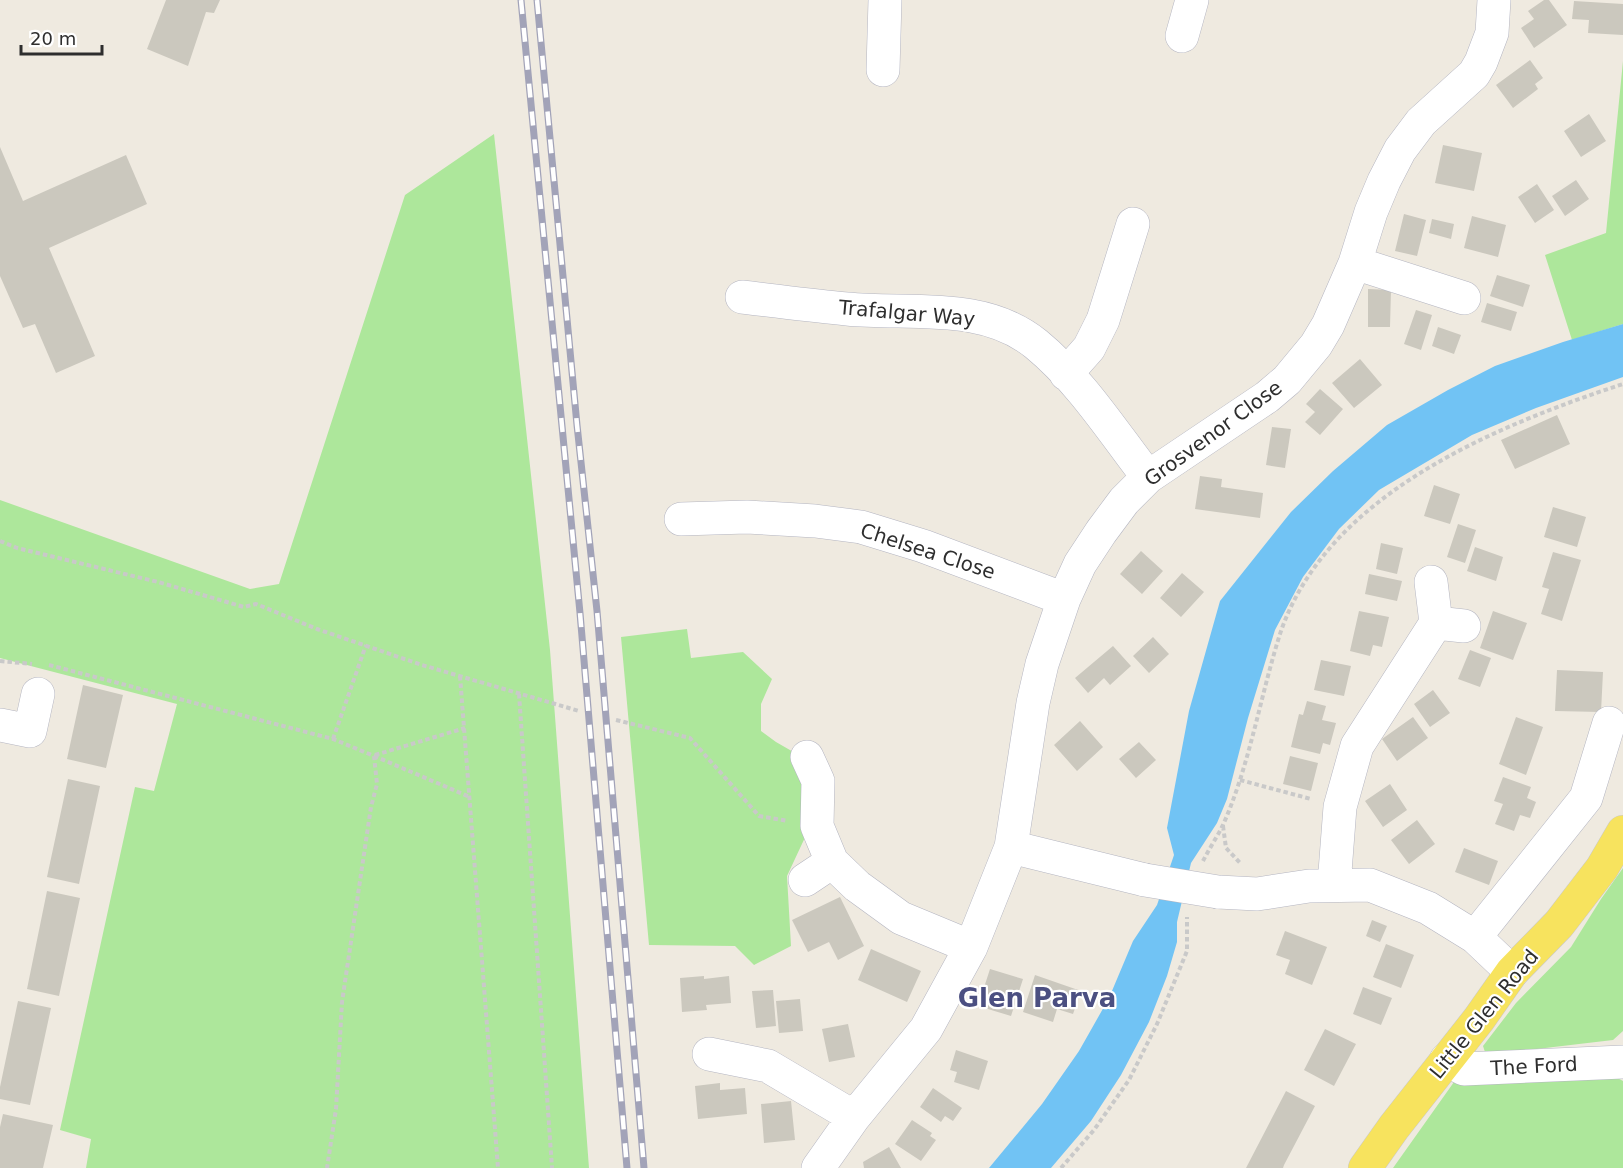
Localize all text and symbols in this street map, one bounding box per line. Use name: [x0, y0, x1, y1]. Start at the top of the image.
scale bar: [21, 18, 102, 56]
text: 20 m: [30, 28, 76, 49]
street label: Trafalgar Way: [837, 295, 976, 331]
street label: Grosvenor Close: [1140, 375, 1286, 491]
street label: Chelsea Close: [858, 518, 998, 584]
street label: Little Glen Road: [1425, 945, 1543, 1083]
district label: Glen Parva: [958, 983, 1116, 1013]
street label: The Ford: [1489, 1052, 1578, 1080]

